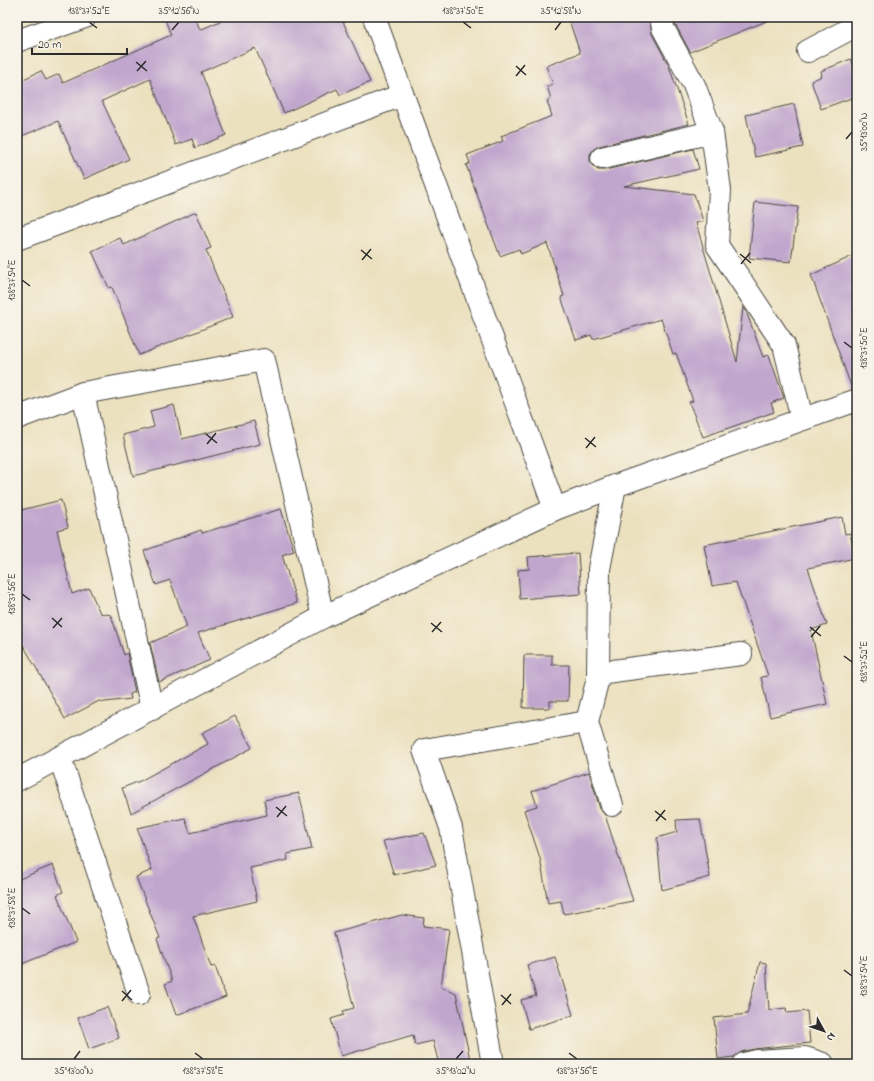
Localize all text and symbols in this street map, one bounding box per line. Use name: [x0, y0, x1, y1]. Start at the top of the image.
text: 138°37'52"E: [68, 4, 110, 19]
text: 35°12'56"N: [159, 4, 200, 19]
text: 138°37'50"E: [442, 4, 484, 19]
text: 35°12'58"N: [541, 4, 581, 19]
scale bar: [32, 30, 127, 56]
text: 20 m: [38, 36, 61, 54]
text: 35°13'00"N: [857, 112, 872, 151]
text: 138°37'54"E: [5, 259, 20, 301]
text: 138°37'50"E: [857, 327, 872, 369]
text: 138°37'56"E: [5, 573, 20, 615]
text: 138°37'52"E: [857, 641, 872, 683]
text: 138°37'58"E: [5, 888, 20, 928]
text: 138°37'54"E: [857, 955, 872, 997]
north arrow: [804, 1011, 844, 1051]
text: N: [822, 1029, 839, 1045]
text: 35°13'00"N: [55, 1064, 94, 1079]
text: 138°37'58"E: [183, 1064, 223, 1079]
text: 35°13'02"N: [436, 1064, 476, 1079]
text: 138°37'56"E: [556, 1064, 598, 1079]

